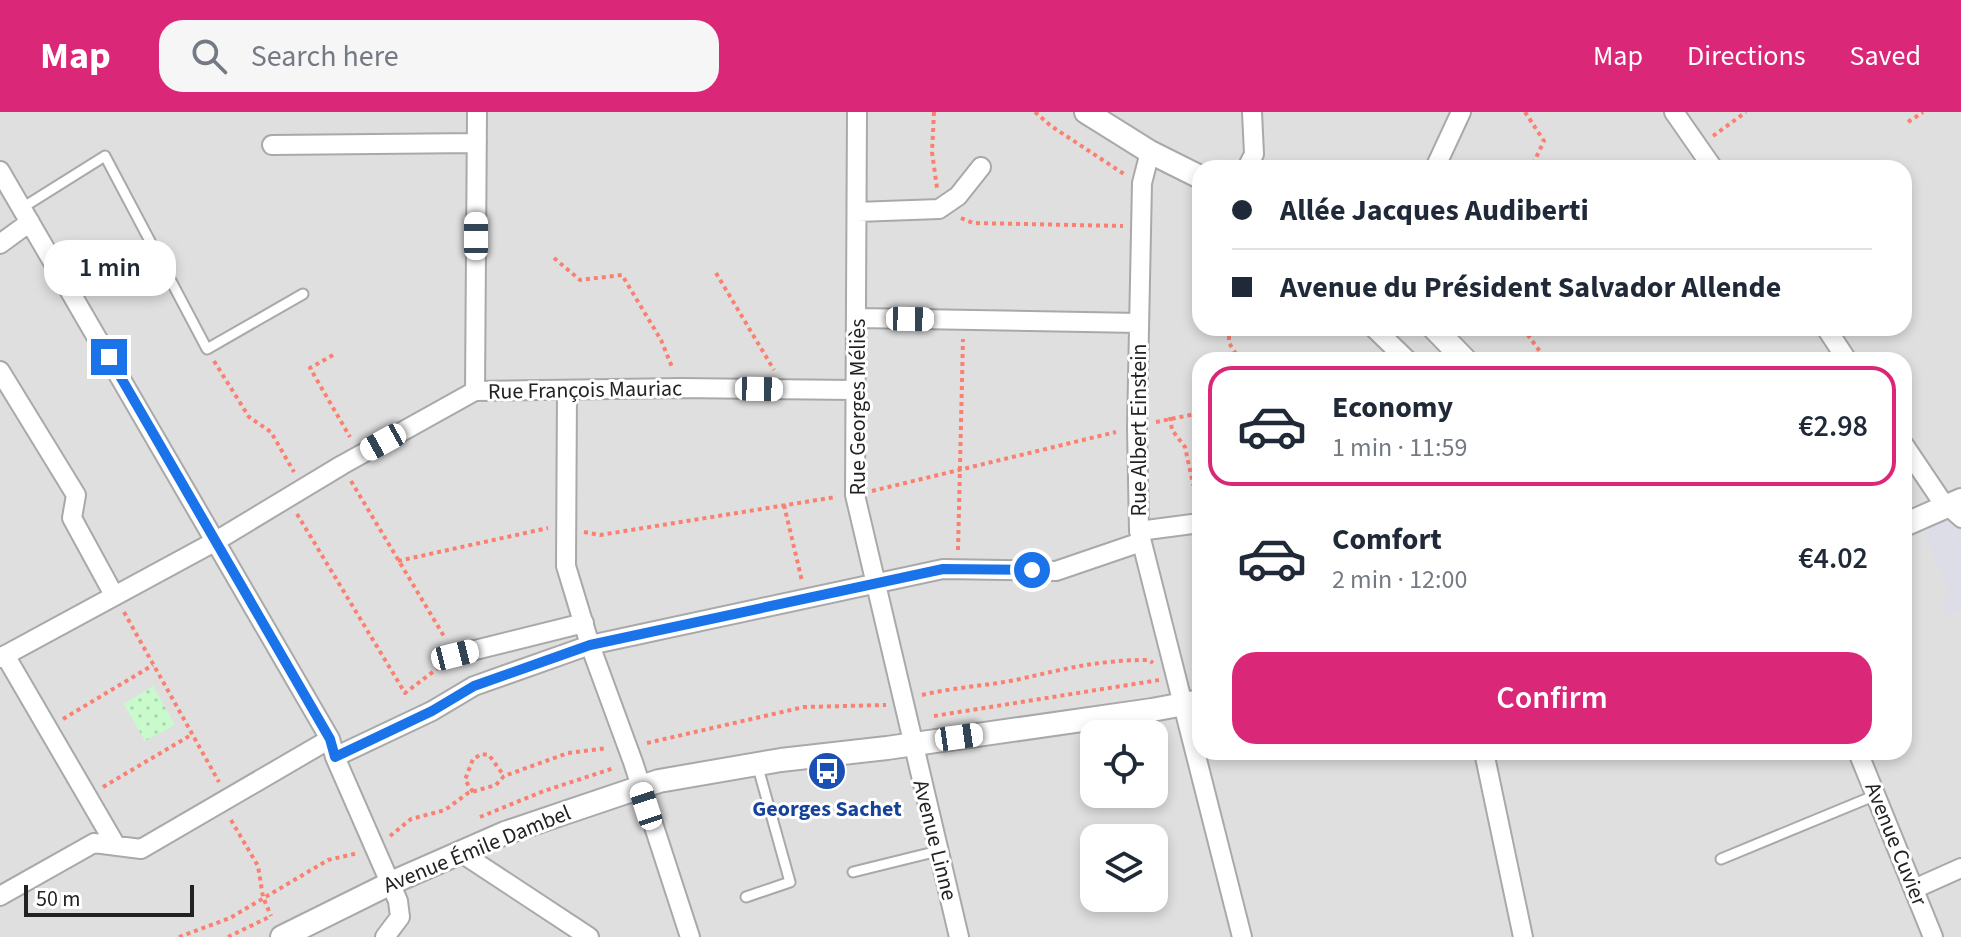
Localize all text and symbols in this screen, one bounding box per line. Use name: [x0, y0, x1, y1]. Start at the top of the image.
search box: [159, 20, 719, 92]
text: Map: [40, 29, 111, 83]
icon: search: [187, 34, 231, 78]
text: Search here: [251, 35, 399, 78]
text: Map: [1593, 36, 1643, 76]
text: Directions: [1687, 36, 1806, 76]
text: Saved: [1850, 36, 1921, 76]
text: Allée Jacques Audiberti: [1280, 189, 1589, 232]
car: [464, 212, 488, 260]
callout: 1 min: [43, 241, 175, 297]
text: 1 min: [79, 249, 141, 286]
text: Avenue du Président Salvador Allende: [1280, 266, 1781, 309]
car: [886, 307, 934, 331]
street label: Rue Georges Méliès: [842, 319, 874, 496]
route end: [91, 339, 127, 375]
street label: Rue Albert Einstein: [1123, 343, 1155, 517]
street label: Rue François Mauriac: [488, 372, 682, 408]
car: [735, 377, 783, 401]
text: Economy: [1332, 386, 1453, 429]
icon: car: [1236, 390, 1308, 462]
text: €2.98: [1798, 405, 1868, 448]
car: [356, 420, 410, 464]
text: 1 min · 11:59: [1332, 429, 1467, 466]
text: Comfort: [1332, 518, 1442, 561]
icon: car: [1236, 522, 1308, 594]
text: €4.02: [1798, 537, 1868, 580]
route start: [1014, 552, 1050, 588]
text: 2 min · 12:00: [1332, 561, 1467, 598]
car: [429, 638, 481, 672]
button: Confirm: [1232, 652, 1872, 744]
map controls: [1080, 720, 1168, 912]
button: locate: [1080, 720, 1168, 808]
car: [934, 722, 984, 752]
bus stop icon: Georges Sachet: [806, 750, 848, 792]
street label: Avenue Linne: [905, 776, 965, 904]
street label: Avenue Cuvier: [1857, 777, 1935, 911]
car: [627, 779, 665, 833]
place label: Georges Sachet: [752, 793, 902, 825]
street label: Avenue Émile Dambel: [378, 797, 576, 901]
button: layers: [1080, 824, 1168, 912]
scale bar: [24, 881, 194, 917]
text: 50 m: [36, 883, 81, 915]

